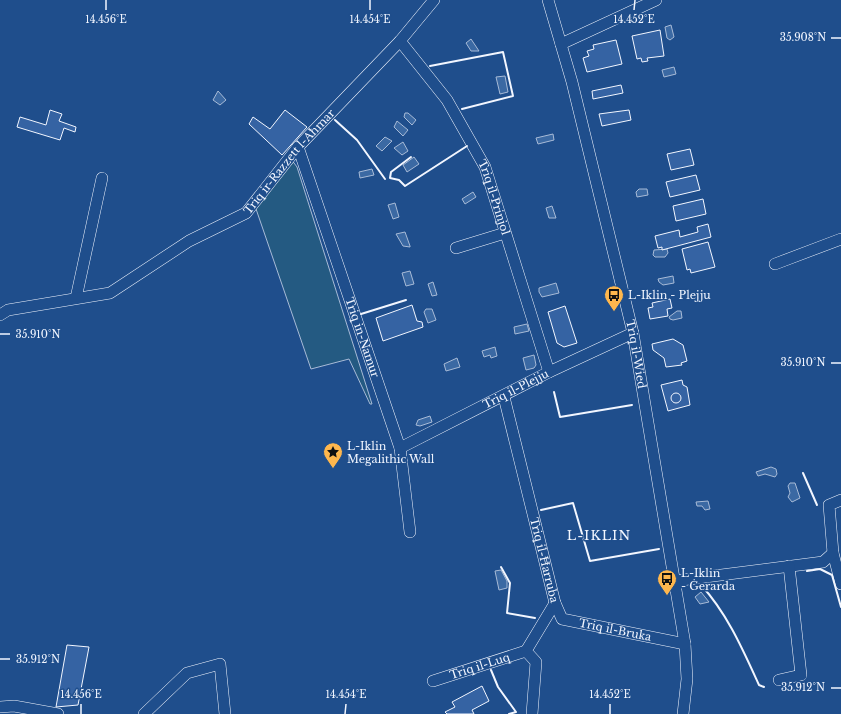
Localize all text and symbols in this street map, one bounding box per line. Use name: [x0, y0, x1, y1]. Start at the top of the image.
text: 14.456°E: [85, 13, 127, 26]
text: 14.454°E: [350, 13, 390, 26]
text: 14.452°E: [613, 13, 655, 26]
text: 35.908°N: [780, 31, 826, 44]
street label: Triq ir-Razzett l-Aħmar: [241, 106, 338, 217]
street label: Triq il-Prinjol: [475, 157, 513, 237]
bus stop icon: L-Iklin - Plejju: [603, 284, 625, 312]
place label: L-Iklin - Plejju: [628, 288, 711, 302]
street label: Triq in-Namur: [342, 295, 383, 380]
street label: Triq il-Wied: [623, 318, 649, 390]
text: 35.910°N: [16, 328, 60, 341]
text: 35.910°N: [781, 356, 825, 369]
street label: Triq il-Plejju: [481, 366, 552, 411]
place label: L-Iklin Megalithic Wall: [347, 439, 435, 466]
place icon: L-Iklin Megalithic Wall: [322, 441, 344, 469]
street label: Triq il-Ħarruba: [527, 516, 562, 605]
district label: L-IKLIN: [567, 527, 631, 544]
place label: L-Iklin - Ġerarda: [681, 566, 736, 593]
bus stop icon: L-Iklin - Ġerarda: [656, 568, 678, 596]
street label: Triq il-Bruka: [578, 616, 654, 644]
street label: Triq il-Luq: [448, 649, 512, 682]
text: 35.912°N: [16, 653, 60, 666]
text: 35.912°N: [781, 681, 825, 694]
text: 14.456°E: [60, 688, 102, 701]
text: 14.454°E: [326, 688, 366, 701]
text: 14.452°E: [589, 688, 631, 701]

